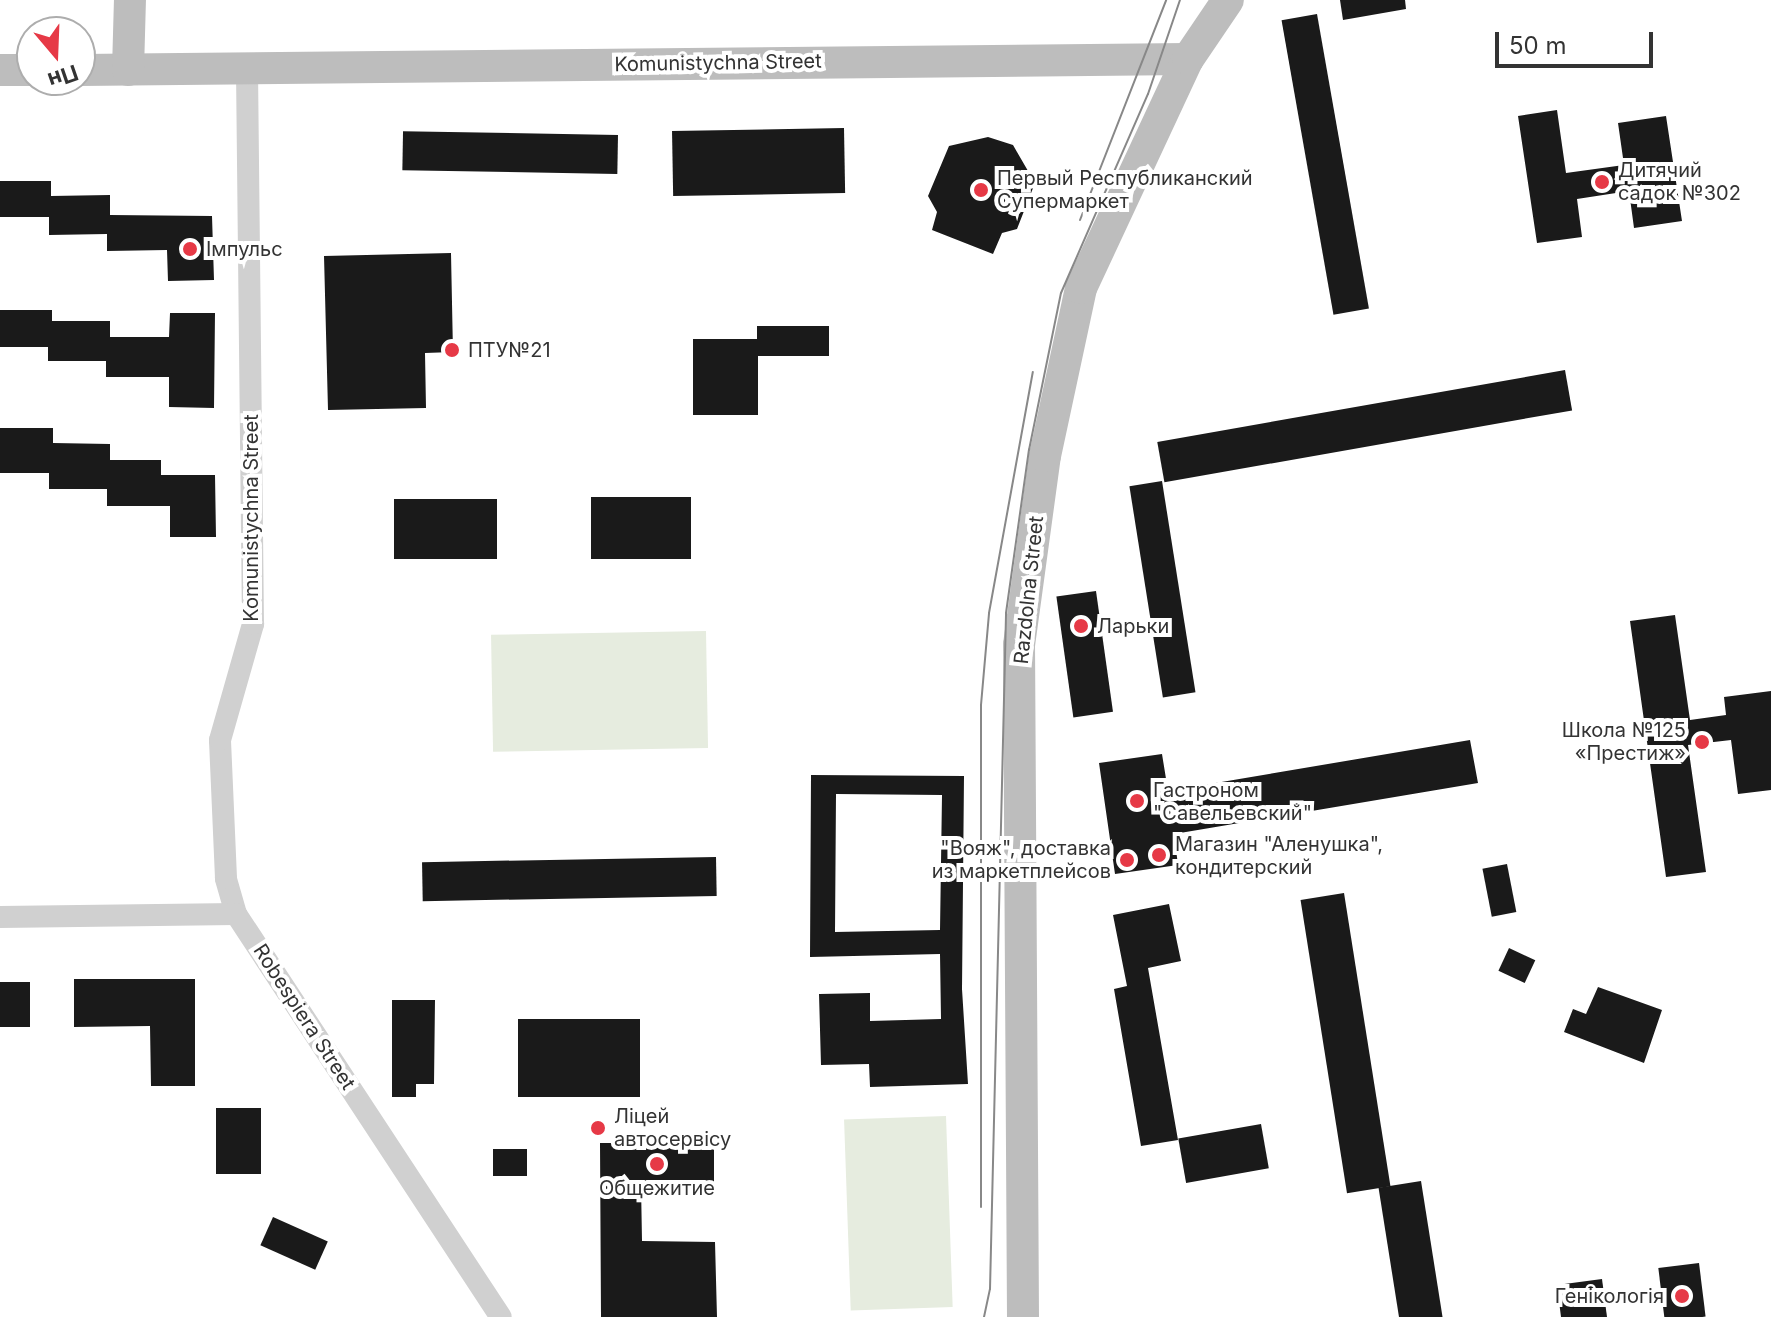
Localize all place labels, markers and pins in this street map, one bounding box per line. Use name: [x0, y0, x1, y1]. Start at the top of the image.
place label: Дитячий садок №302: [1618, 158, 1741, 205]
place label: Первый Республиканский Супермаркет: [997, 166, 1253, 213]
marker: Дитячий садок №302: [1593, 173, 1611, 191]
marker: Первый Республиканский Супермаркет: [972, 181, 990, 199]
place label: Імпульс: [206, 237, 283, 261]
marker: Імпульс: [181, 240, 199, 258]
place label: ПТУ№21: [468, 338, 551, 362]
marker: ПТУ№21: [443, 341, 461, 359]
place label: Ларьки: [1097, 614, 1169, 638]
marker: Ларьки: [1072, 617, 1090, 635]
place label: Школа №125 «Престиж»: [1562, 718, 1686, 765]
marker: Школа №125 «Престиж»: [1693, 733, 1711, 751]
place label: Гастроном "Савельевский": [1153, 778, 1312, 825]
marker: Гастроном "Савельевский": [1128, 792, 1146, 810]
place label: Магазин "Аленушка", кондитерский: [1175, 832, 1383, 879]
place label: "Вояж", доставка из маркетплейсов: [932, 836, 1111, 883]
marker: Магазин "Аленушка", кондитерский: [1150, 846, 1168, 864]
marker: "Вояж", доставка из маркетплейсов: [1118, 851, 1136, 869]
place label: Ліцей автосервісу: [614, 1104, 731, 1151]
marker: Ліцей автосервісу: [589, 1119, 607, 1137]
marker: Общежитие: [648, 1155, 666, 1173]
place label: Общежитие: [599, 1176, 715, 1200]
place label: Генікологія: [1555, 1284, 1664, 1308]
marker: Генікологія: [1671, 1285, 1693, 1307]

